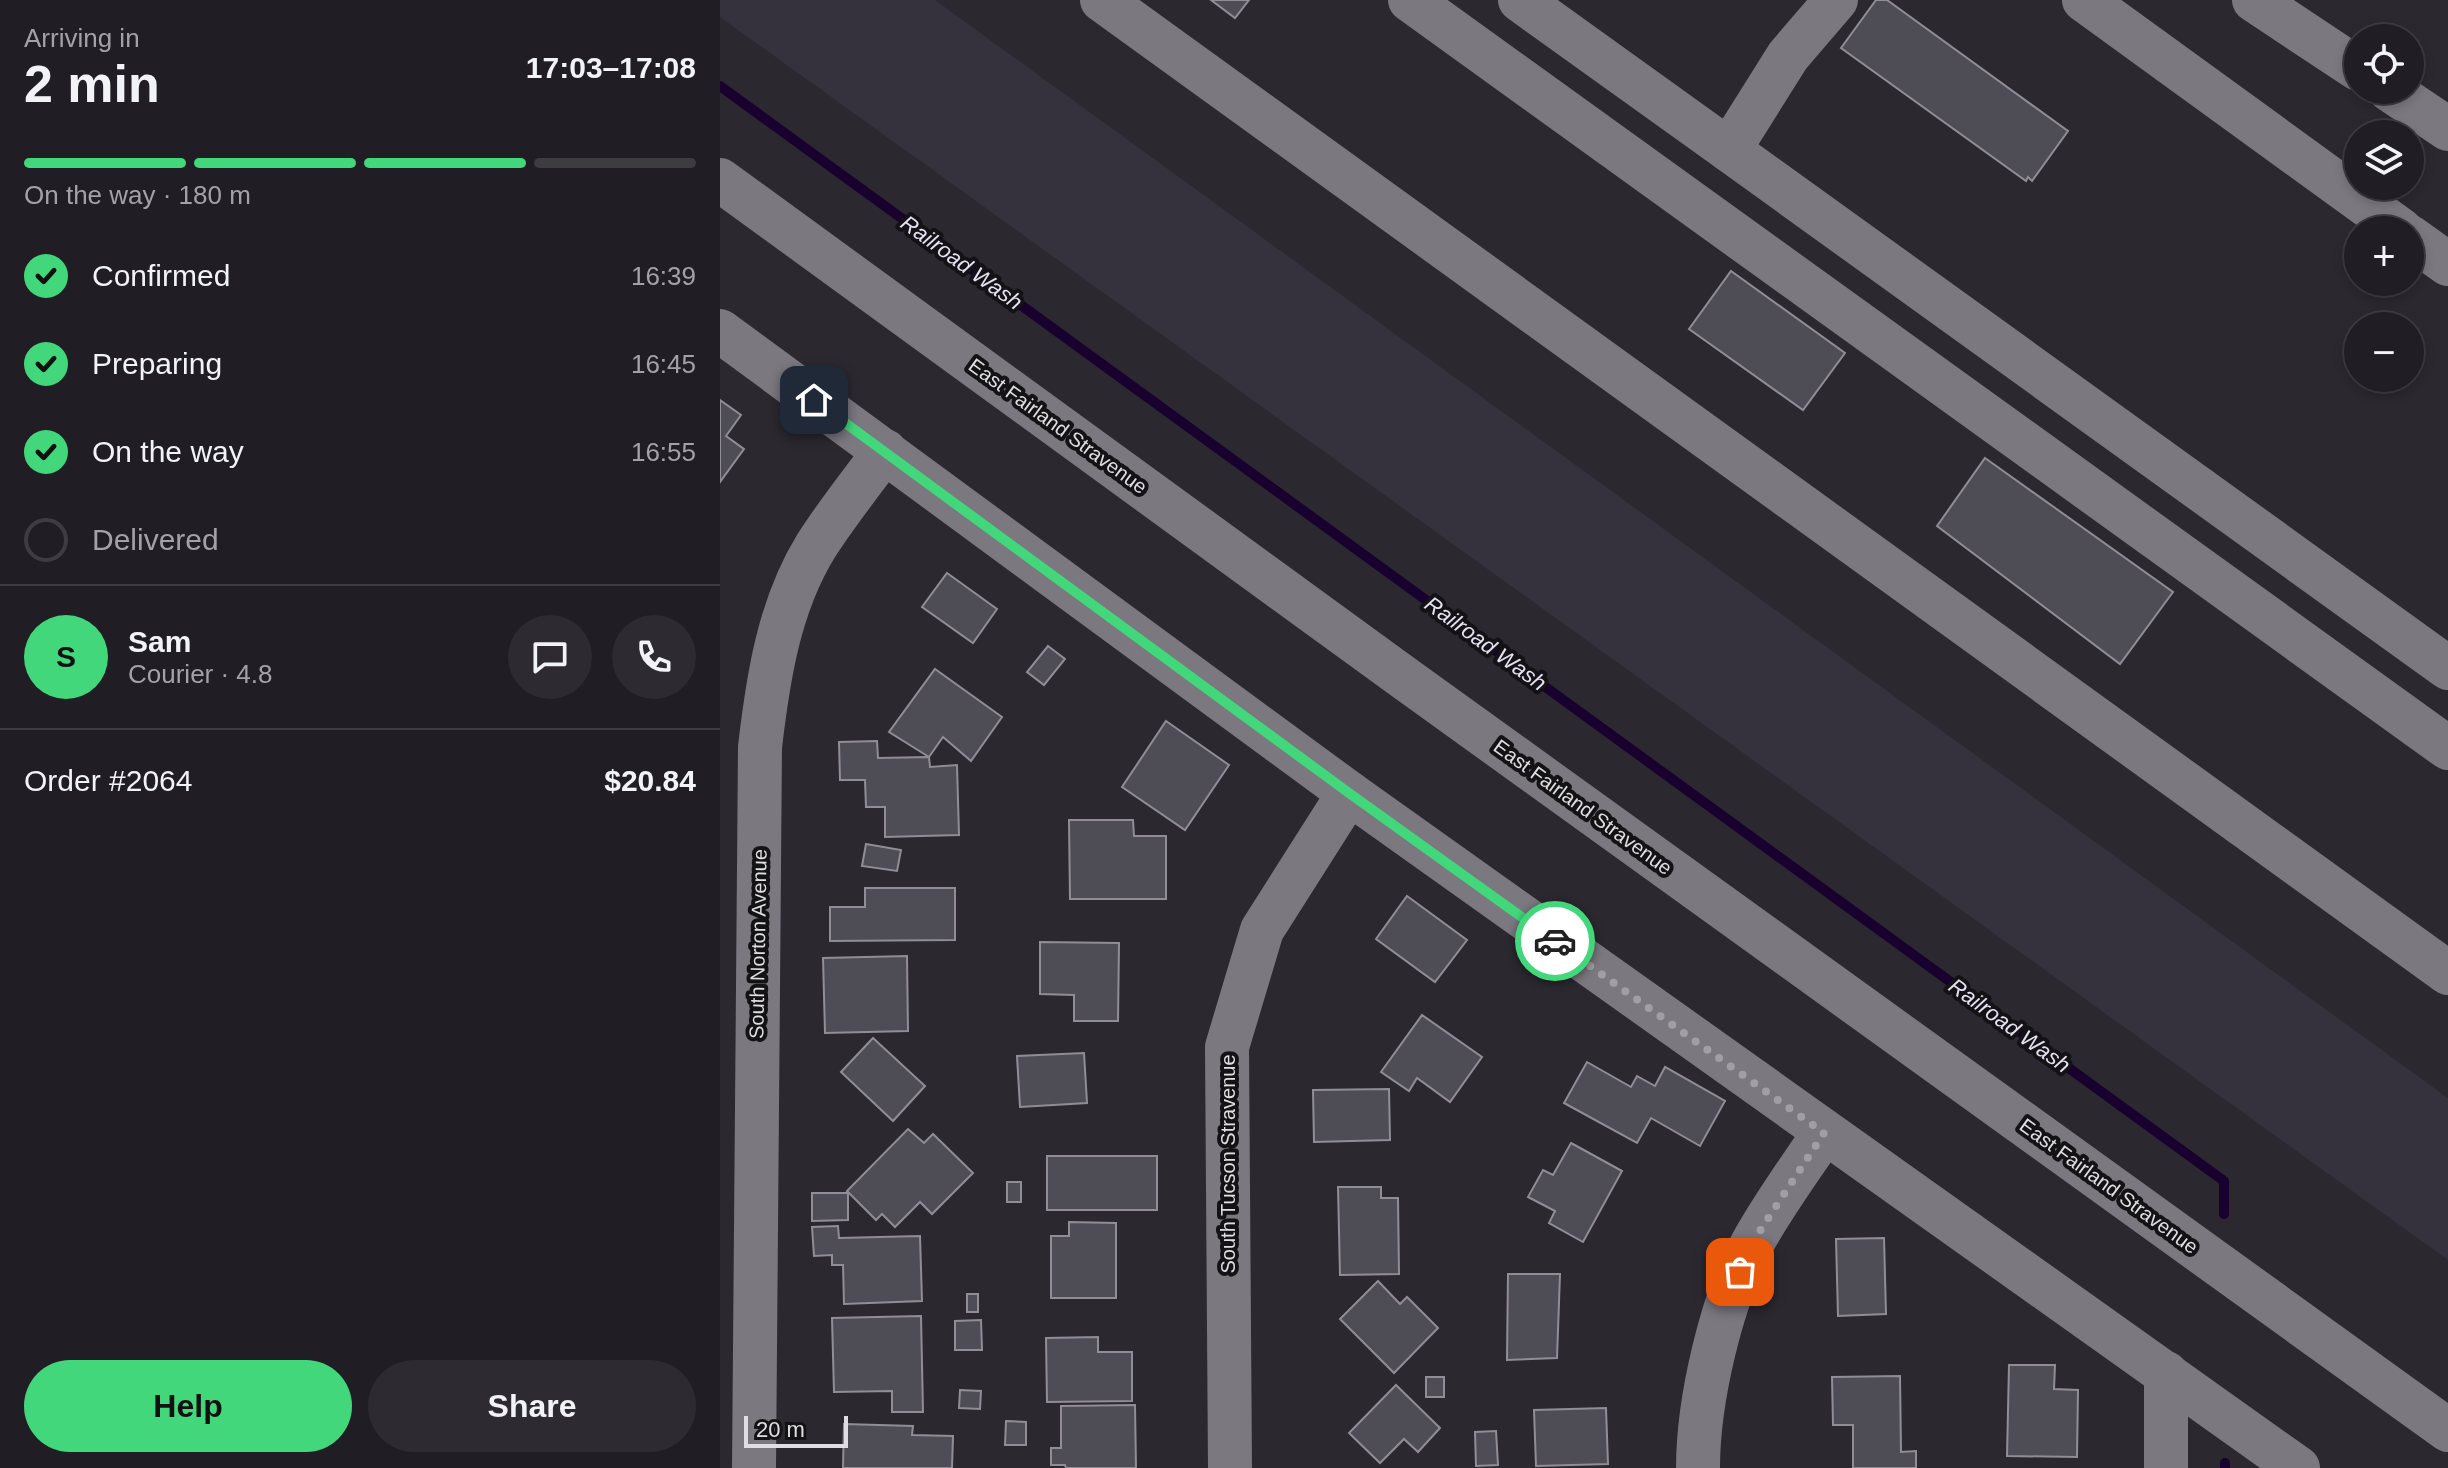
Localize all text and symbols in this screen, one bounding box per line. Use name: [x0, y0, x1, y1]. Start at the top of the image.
text: Arriving in: [24, 23, 140, 53]
map controls: [2344, 24, 2424, 392]
button: locate: [2344, 24, 2424, 104]
text: 17:03–17:08: [526, 51, 696, 84]
text: 2 min: [24, 55, 160, 113]
button: layers: [2344, 120, 2424, 200]
text: On the way · 180 m: [24, 180, 251, 210]
water label: Railroad Wash: [896, 210, 1027, 315]
button: +: [2344, 216, 2424, 296]
icon: check: [24, 254, 68, 298]
text: Confirmed: [92, 259, 230, 292]
text: 16:39: [631, 261, 696, 291]
button: −: [2344, 312, 2424, 392]
icon: check: [24, 342, 68, 386]
text: Preparing: [92, 347, 222, 380]
text: 16:45: [631, 349, 696, 379]
street label: East Fairland Stravenue: [965, 354, 1151, 498]
pin: [780, 366, 848, 434]
icon: home: [792, 378, 836, 422]
icon: check: [24, 430, 68, 474]
text: On the way: [92, 435, 244, 468]
text: 16:55: [631, 437, 696, 467]
text: Delivered: [92, 523, 219, 556]
water label: Railroad Wash: [1420, 591, 1551, 696]
button: chat: [508, 615, 592, 699]
button: phone: [612, 615, 696, 699]
text: Sam: [128, 625, 191, 658]
text: S: [56, 640, 76, 673]
text: Courier · 4.8: [128, 659, 273, 689]
street label: East Fairland Stravenue: [1490, 735, 1676, 879]
text: Order #2064: [24, 764, 192, 797]
text: $20.84: [604, 764, 696, 797]
street label: South Norton Avenue: [745, 849, 771, 1039]
courier: [1515, 901, 1595, 981]
icon: car: [1533, 919, 1577, 963]
water label: Railroad Wash: [1944, 973, 2075, 1078]
street label: South Tucson Stravenue: [1217, 1054, 1239, 1274]
street label: East Fairland Stravenue: [2016, 1114, 2202, 1258]
pin: [1706, 1238, 1774, 1306]
icon: bag: [1718, 1250, 1762, 1294]
button: Help: [24, 1360, 352, 1452]
button: Share: [368, 1360, 696, 1452]
scale bar: [744, 1412, 848, 1448]
text: 20 m: [756, 1417, 805, 1442]

